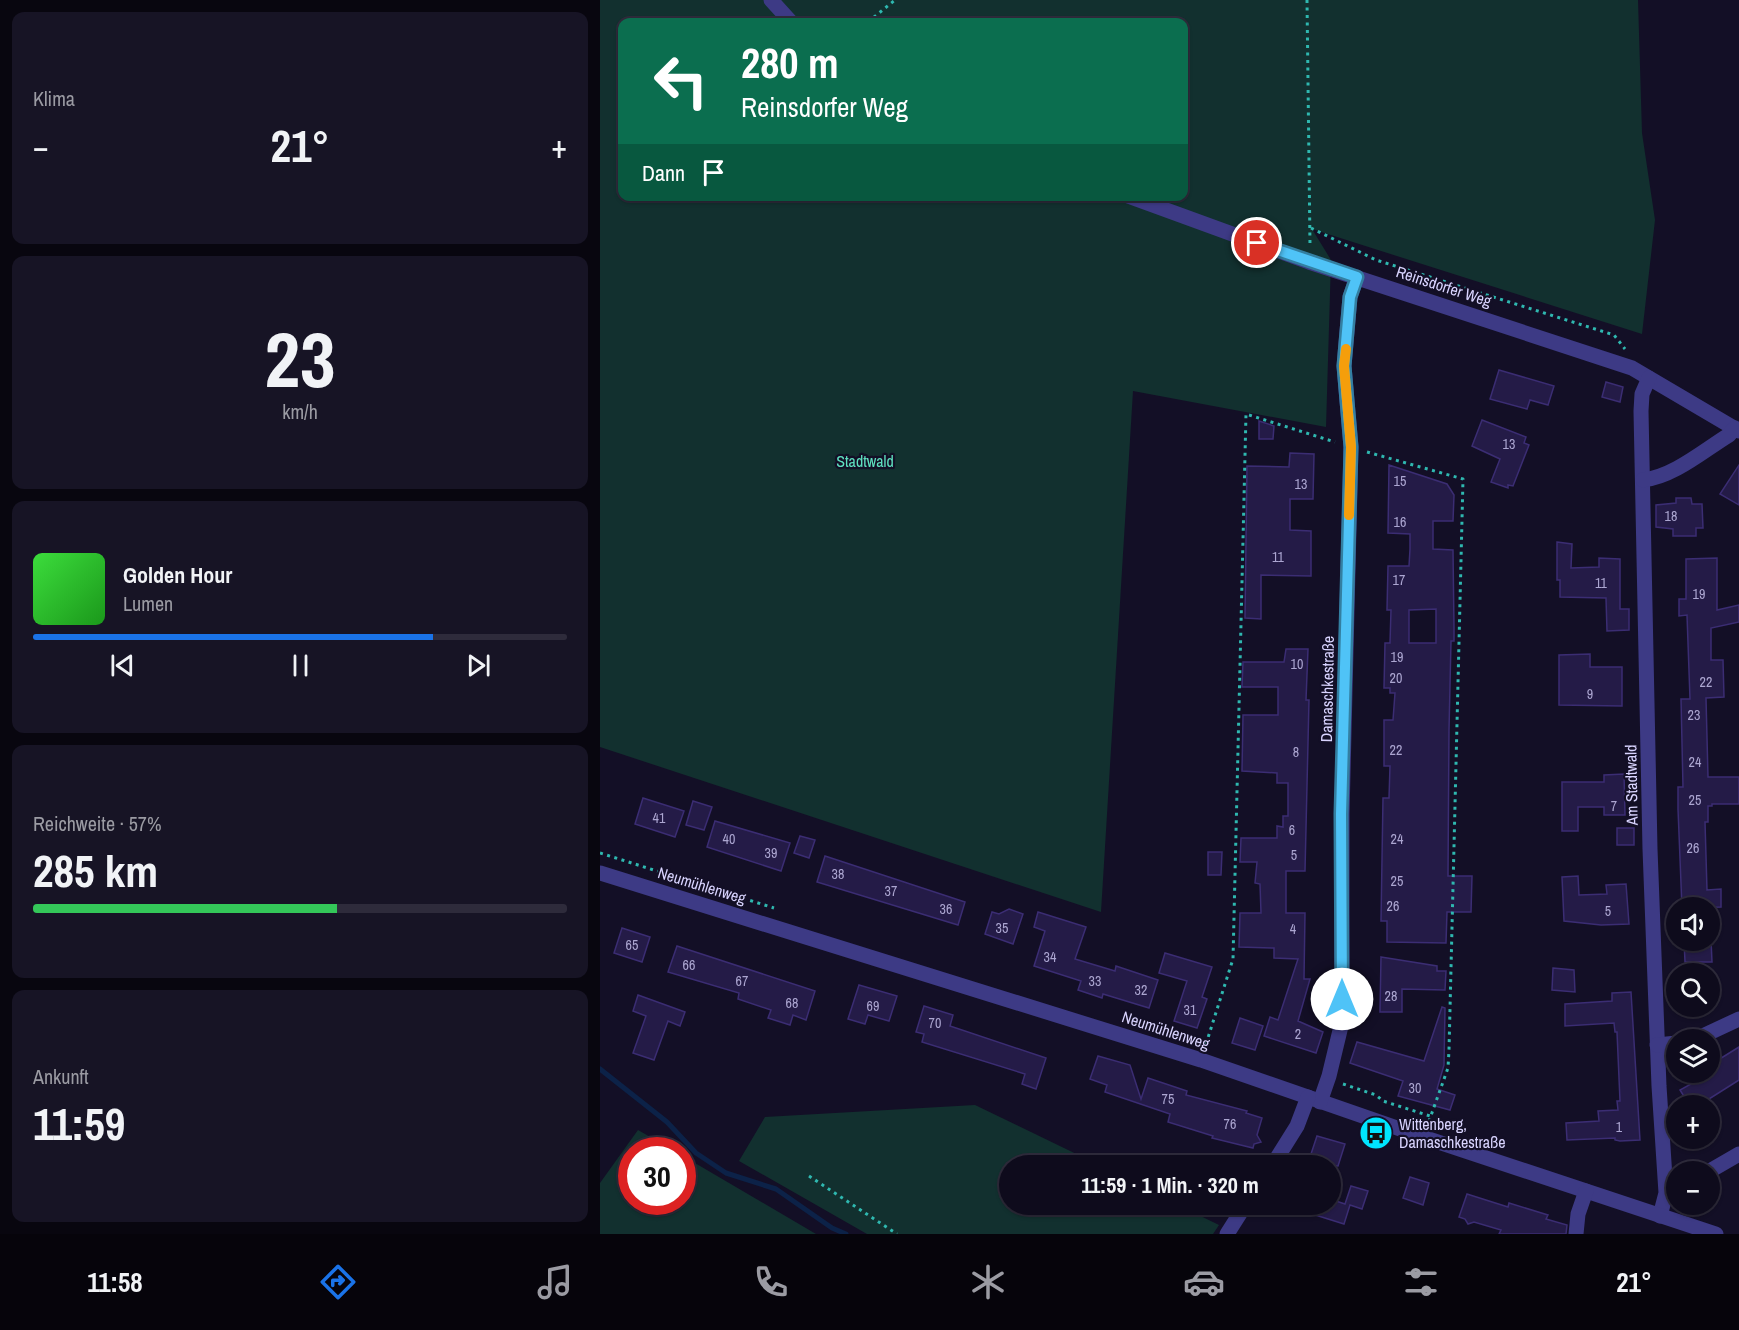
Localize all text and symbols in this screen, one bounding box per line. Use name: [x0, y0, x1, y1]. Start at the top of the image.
text: 280 m: [741, 35, 839, 91]
icon: left: [642, 42, 720, 120]
text: Klima: [33, 85, 75, 112]
text: Reinsdorfer Weg: [741, 89, 908, 125]
text: 21°: [270, 115, 330, 176]
text: −: [33, 124, 49, 168]
text: +: [551, 124, 567, 168]
icon: arrive: [697, 156, 730, 189]
text: Dann: [642, 158, 685, 188]
pin: [1231, 217, 1282, 268]
icon: arrive: [1240, 226, 1273, 259]
street label: Reinsdorfer Weg: [1394, 260, 1495, 312]
text: 23: [264, 306, 336, 411]
text: km/h: [282, 398, 318, 425]
house number: 13: [1503, 435, 1515, 453]
park label: Stadtwald: [836, 450, 894, 472]
house number: 15: [1394, 472, 1406, 490]
house number: 13: [1295, 475, 1307, 493]
house number: 18: [1665, 507, 1677, 525]
house number: 16: [1394, 513, 1406, 531]
house number: 11: [1272, 548, 1285, 566]
text: Golden Hour: [123, 560, 232, 590]
house number: 17: [1393, 571, 1405, 589]
house number: 11: [1595, 574, 1608, 592]
house number: 19: [1693, 585, 1705, 603]
text: Lumen: [123, 590, 173, 617]
street label: Damaschkestraße: [1315, 636, 1339, 742]
house number: 19: [1391, 648, 1403, 666]
icon: previous: [106, 649, 139, 682]
icon: pause: [284, 649, 317, 682]
icon: next: [462, 649, 495, 682]
house number: 10: [1291, 655, 1303, 673]
house number: 20: [1390, 669, 1402, 687]
house number: 22: [1700, 673, 1712, 691]
house number: 9: [1587, 685, 1593, 703]
house number: 23: [1688, 706, 1700, 724]
house number: 22: [1390, 741, 1402, 759]
house number: 8: [1293, 743, 1299, 761]
street label: Am Stadtwald: [1619, 744, 1643, 827]
house number: 24: [1689, 753, 1702, 771]
house number: 25: [1689, 791, 1701, 809]
house number: 7: [1611, 797, 1617, 815]
house number: 41: [653, 809, 666, 827]
text: Reichweite · 57%: [33, 810, 162, 837]
house number: 6: [1289, 821, 1295, 839]
house number: 40: [723, 830, 735, 848]
house number: 24: [1391, 830, 1404, 848]
house number: 26: [1687, 839, 1699, 857]
text: 285 km: [33, 840, 158, 901]
house number: 39: [765, 844, 777, 862]
house number: 5: [1291, 846, 1297, 864]
street label: Neumühlenweg: [655, 861, 749, 909]
house number: 38: [832, 865, 844, 883]
house number: 25: [1391, 872, 1403, 890]
house number: 37: [885, 882, 897, 900]
house number: 26: [1387, 897, 1399, 915]
map controls: [1666, 897, 1720, 1215]
button: sound: [1666, 897, 1720, 951]
house number: 36: [940, 900, 952, 918]
house number: 5: [1605, 902, 1611, 920]
house number: 35: [996, 919, 1008, 937]
house number: 4: [1290, 920, 1297, 938]
house number: 65: [626, 936, 638, 954]
house number: 34: [1044, 948, 1057, 966]
house number: 66: [683, 956, 695, 974]
button: search: [1666, 963, 1720, 1017]
position arrow: [1310, 967, 1374, 1031]
house number: 67: [736, 972, 748, 990]
house number: 33: [1089, 972, 1101, 990]
house number: 32: [1135, 981, 1147, 999]
house number: 28: [1385, 987, 1397, 1005]
house number: 68: [786, 994, 798, 1012]
house number: 69: [867, 997, 879, 1015]
house number: 31: [1184, 1001, 1197, 1019]
street label: Neumühlenweg: [1119, 1005, 1213, 1055]
house number: 70: [929, 1014, 941, 1032]
house number: 2: [1295, 1025, 1301, 1043]
button: layers: [1666, 1029, 1720, 1083]
text: Ankunft: [33, 1063, 89, 1090]
house number: 30: [1409, 1079, 1421, 1097]
house number: 75: [1162, 1090, 1174, 1108]
text: 11:59: [33, 1093, 125, 1154]
button: +: [1666, 1095, 1720, 1149]
place label: Wittenberg, Damaschkestraße: [1399, 1113, 1505, 1153]
house number: 76: [1224, 1115, 1236, 1133]
bus stop icon: Wittenberg, Damaschkestraße: [1358, 1115, 1394, 1151]
house number: 1: [1616, 1118, 1623, 1136]
speed limit sign: 30: [618, 1137, 696, 1215]
button: −: [1666, 1161, 1720, 1215]
text: 11:59 · 1 Min. · 320 m: [1081, 1170, 1259, 1200]
icon: directions: [317, 1261, 359, 1303]
icon: music: [534, 1261, 576, 1303]
icon: phone: [750, 1261, 792, 1303]
icon: climate: [967, 1261, 1009, 1303]
icon: car: [1183, 1261, 1225, 1303]
icon: filters: [1400, 1261, 1442, 1303]
text: 11:58: [87, 1264, 143, 1300]
text: 21°: [1616, 1264, 1652, 1300]

